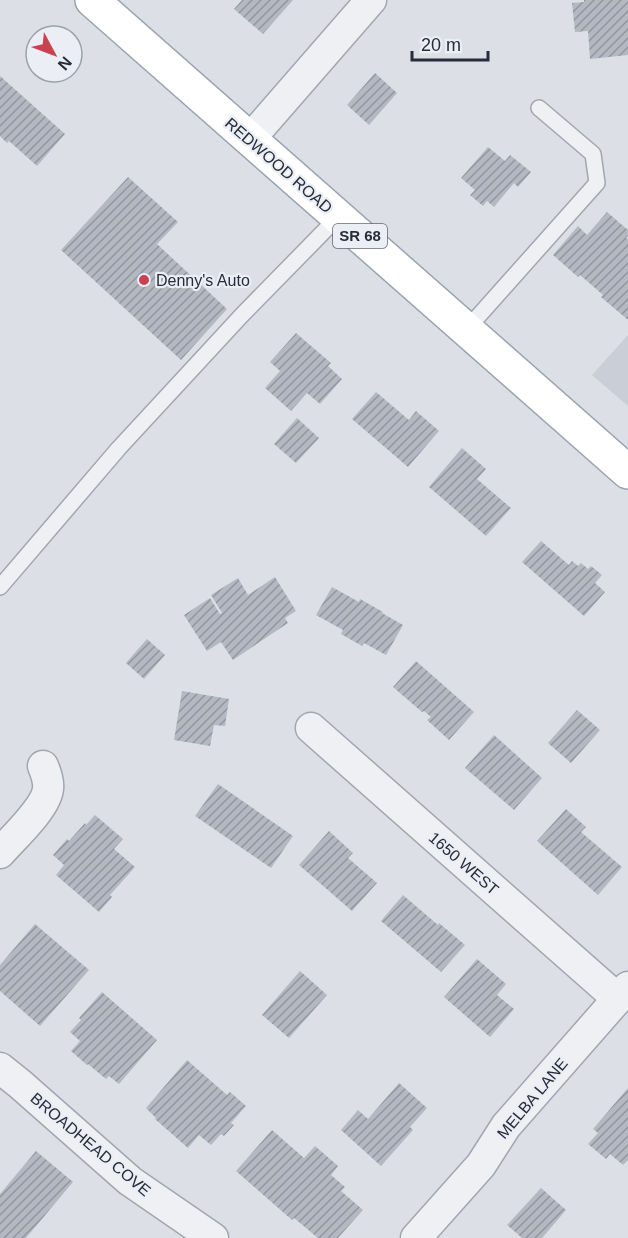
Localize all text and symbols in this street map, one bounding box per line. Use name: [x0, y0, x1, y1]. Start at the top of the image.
north arrow: [24, 24, 84, 84]
scale bar: [412, 24, 488, 62]
text: 20 m: [421, 35, 461, 55]
text: N: [55, 54, 75, 73]
street label: REDWOOD ROAD: [222, 114, 336, 216]
road number: SR 68: [333, 224, 387, 248]
place label: Denny's Auto: [156, 272, 250, 289]
marker: Denny's Auto: [137, 273, 151, 287]
street label: 1650 WEST: [426, 829, 502, 898]
street label: MELBA LANE: [494, 1055, 571, 1142]
street label: BROADHEAD COVE: [27, 1089, 154, 1199]

